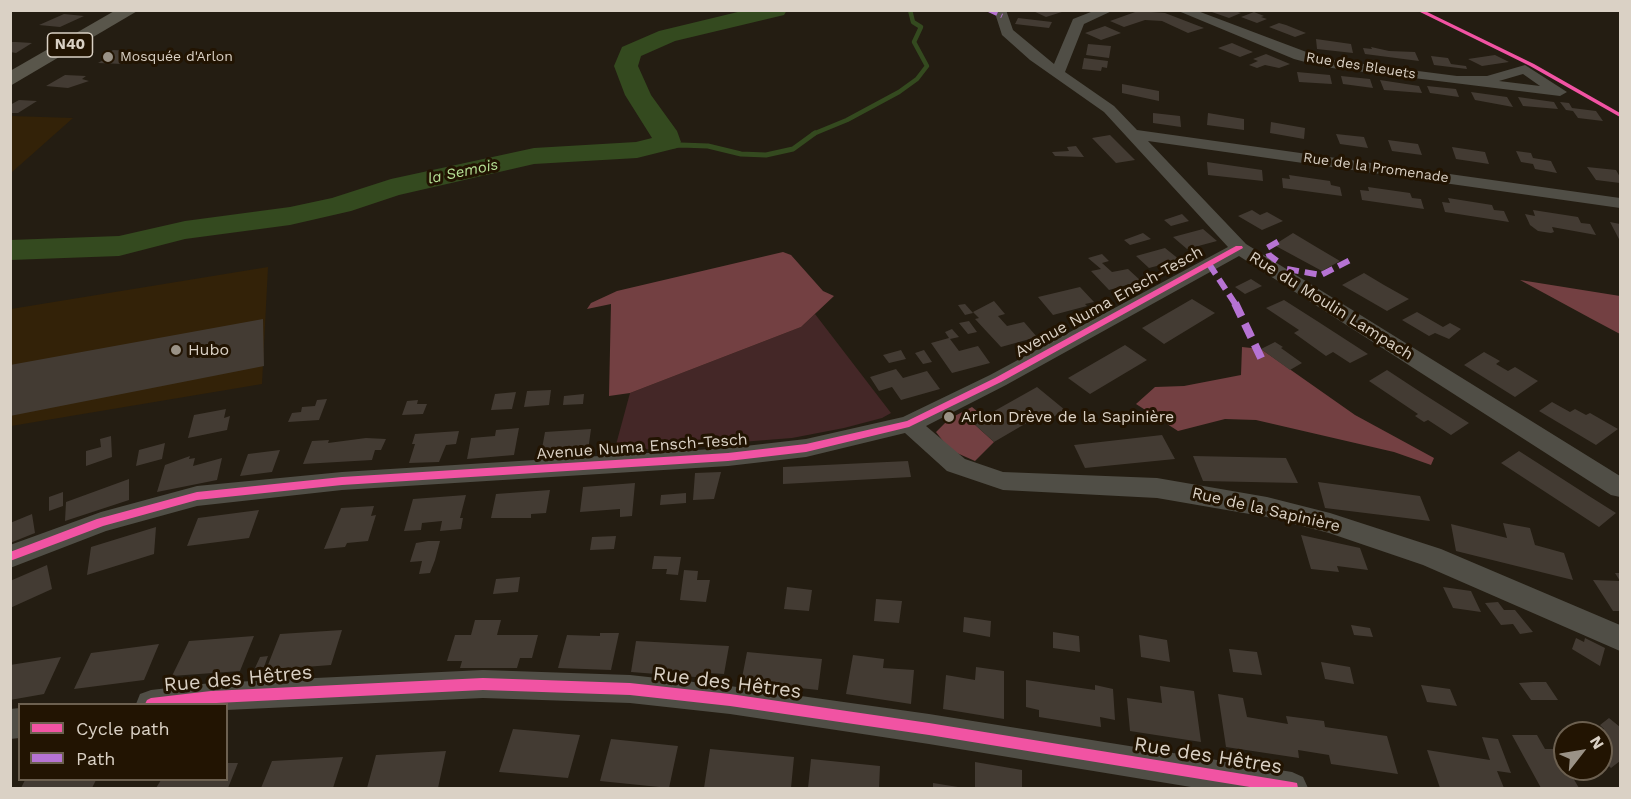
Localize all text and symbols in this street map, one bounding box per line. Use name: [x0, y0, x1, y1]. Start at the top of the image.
road number: N40: [48, 33, 92, 57]
place label: Mosquée d'Arlon: [120, 49, 233, 65]
street label: Rue des Bleuets: [1305, 49, 1417, 83]
marker: Mosquée d'Arlon: [101, 50, 115, 64]
street label: Rue de la Promenade: [1302, 149, 1450, 187]
water label: la Semois: [426, 156, 500, 188]
street label: Avenue Numa Ensch-Tesch: [1012, 242, 1206, 362]
street label: Rue du Moulin Lampach: [1245, 248, 1417, 364]
place label: Hubo: [188, 340, 229, 360]
marker: Hubo: [169, 343, 183, 357]
place label: Arlon Drève de la Sapinière: [961, 407, 1174, 427]
marker: Arlon Drève de la Sapinière: [942, 410, 956, 424]
street label: Avenue Numa Ensch-Tesch: [536, 430, 748, 464]
street label: Rue de la Sapinière: [1190, 484, 1342, 536]
street label: Rue des Hêtres: [163, 661, 313, 697]
street label: Rue des Hêtres: [651, 662, 803, 704]
legend: [18, 703, 228, 781]
text: Cycle path: [76, 718, 170, 739]
north arrow: [1553, 721, 1613, 781]
street label: Rue des Hêtres: [1132, 732, 1284, 780]
text: N: [1586, 733, 1608, 752]
text: Path: [76, 748, 116, 769]

